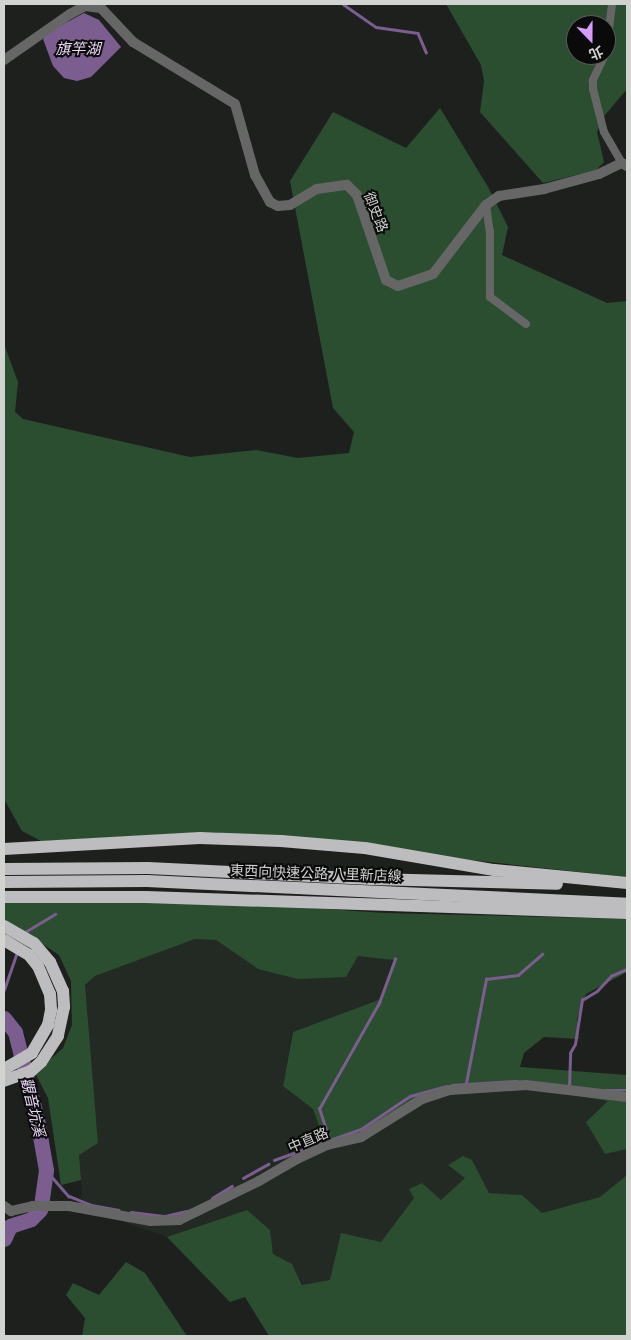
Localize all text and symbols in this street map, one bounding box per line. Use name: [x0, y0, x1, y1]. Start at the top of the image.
north arrow: [566, 15, 616, 65]
water label: 旗竿湖: [56, 40, 100, 58]
text: 北: [587, 43, 606, 64]
street label: 御史路: [361, 189, 391, 235]
street label: 東西向快速公路 八里新店線: [230, 862, 402, 884]
water label: 觀音坑溪: [17, 1076, 49, 1138]
street label: 中直路: [285, 1124, 331, 1156]

